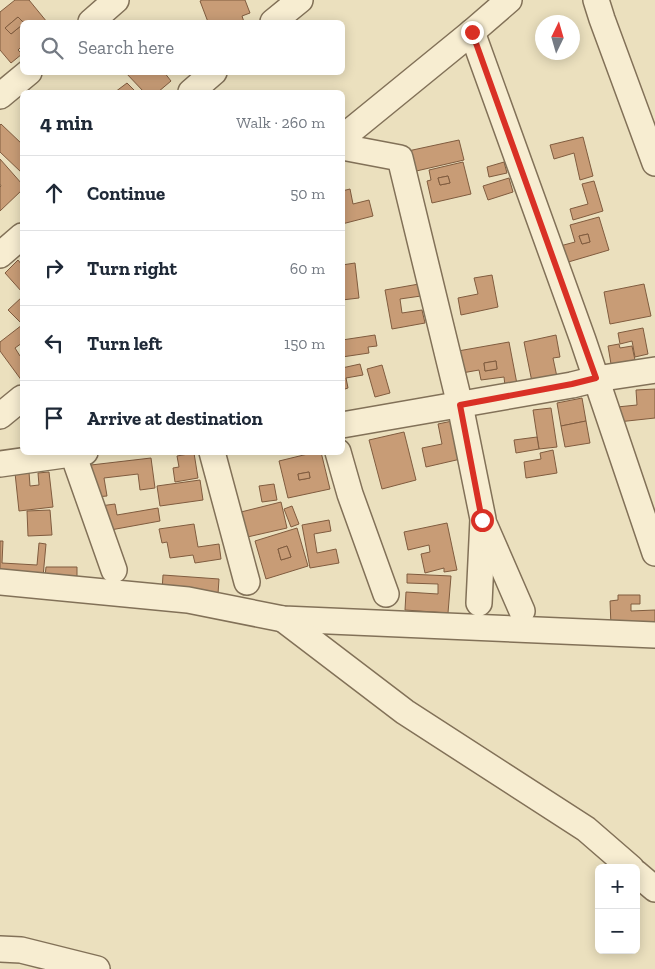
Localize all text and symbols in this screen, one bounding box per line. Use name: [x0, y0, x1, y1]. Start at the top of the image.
north arrow: [535, 15, 580, 60]
search box: [20, 20, 345, 75]
route end: [461, 21, 484, 44]
icon: search: [38, 34, 66, 62]
text: Search here: [78, 36, 174, 59]
text: 4 min: [40, 110, 93, 135]
text: Walk · 260 m: [236, 113, 325, 132]
icon: ahead: [40, 179, 68, 207]
text: Continue: [87, 182, 165, 205]
text: 50 m: [290, 184, 325, 203]
icon: right: [40, 254, 68, 282]
text: Turn right: [87, 257, 177, 280]
text: 60 m: [290, 259, 325, 278]
icon: left: [40, 329, 68, 357]
text: Turn left: [87, 332, 162, 355]
text: 150 m: [284, 334, 325, 353]
icon: arrive: [40, 404, 68, 432]
text: Arrive at destination: [87, 407, 263, 430]
route start: [471, 509, 494, 532]
map controls: [595, 864, 640, 954]
button: +: [595, 864, 640, 909]
button: −: [595, 909, 640, 954]

